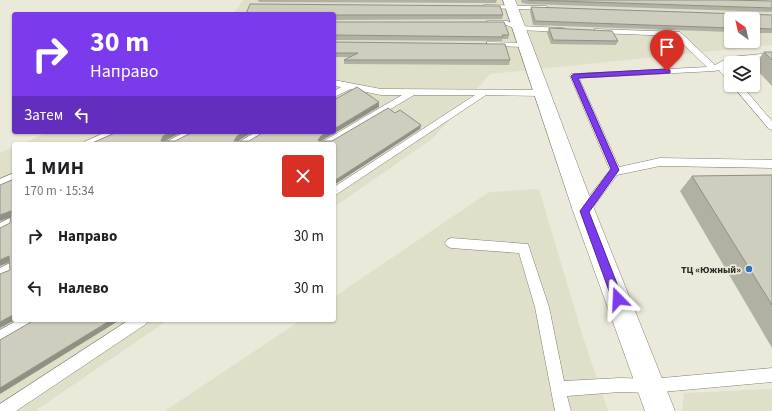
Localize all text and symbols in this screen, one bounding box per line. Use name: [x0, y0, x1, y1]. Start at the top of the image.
north arrow: [724, 12, 760, 48]
map controls: [724, 12, 760, 92]
text: 30 m: [90, 22, 149, 62]
icon: right: [24, 28, 76, 80]
pin: [650, 30, 684, 71]
icon: arrive: [656, 36, 678, 58]
button: layers: [724, 56, 760, 92]
text: Направо: [90, 59, 158, 84]
icon: left: [71, 104, 93, 126]
text: Затем: [24, 105, 63, 126]
text: 1 мин: [24, 149, 84, 184]
button: close: [282, 155, 324, 197]
text: 170 m · 15:34: [24, 182, 94, 200]
icon: right: [24, 225, 46, 247]
text: Направо: [58, 226, 117, 247]
text: 30 m: [294, 226, 324, 247]
place label: ТЦ «Южный»: [681, 263, 741, 277]
marker: ТЦ «Южный»: [744, 264, 754, 274]
icon: left: [24, 277, 46, 299]
text: Налево: [58, 278, 109, 299]
text: 30 m: [294, 278, 324, 299]
position arrow: [597, 278, 639, 320]

